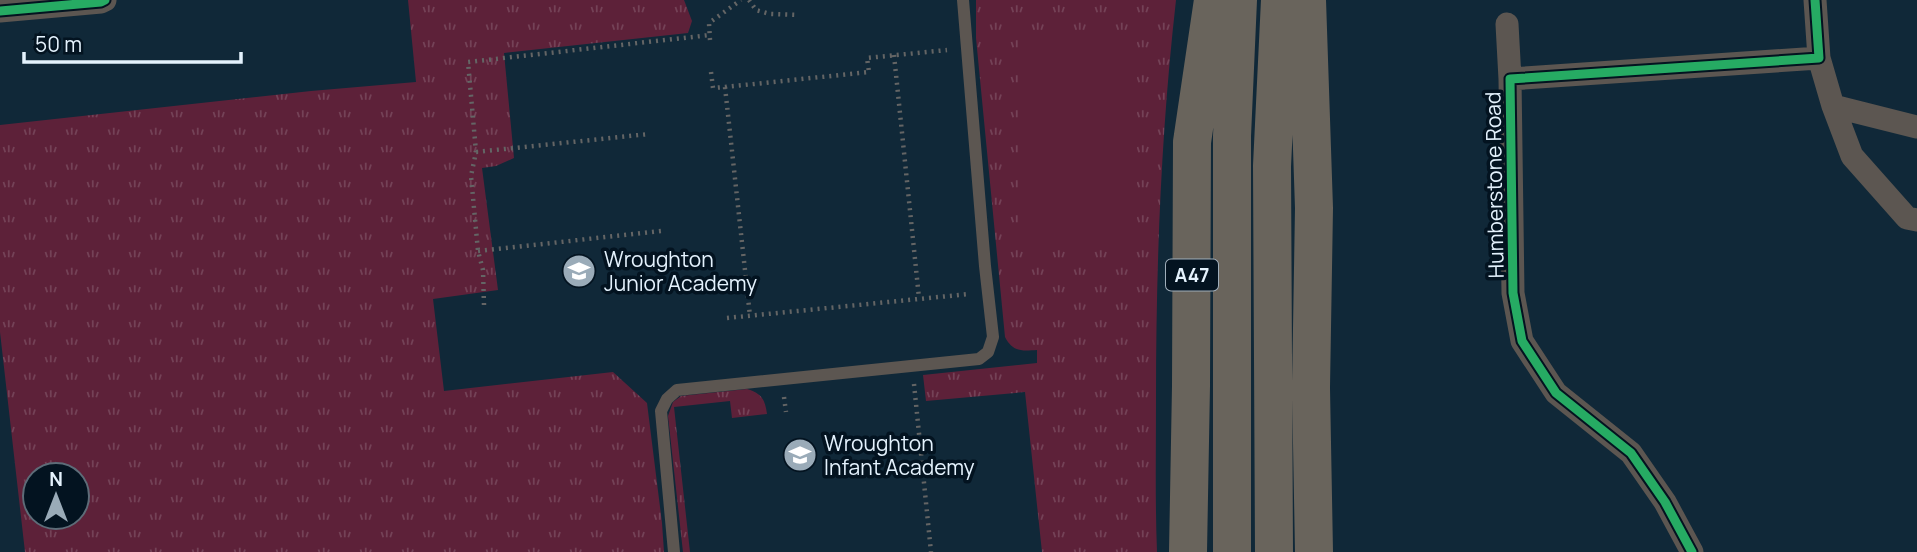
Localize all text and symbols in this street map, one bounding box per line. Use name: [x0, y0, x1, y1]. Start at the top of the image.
scale bar: [24, 21, 242, 65]
text: 50 m: [35, 30, 82, 58]
street label: Humberstone Road: [1478, 91, 1510, 279]
place label: Wroughton Junior Academy: [604, 245, 757, 297]
school or university icon: Wroughton Junior Academy: [560, 252, 598, 290]
road number: A47: [1166, 260, 1218, 290]
place label: Wroughton Infant Academy: [824, 429, 975, 481]
school or university icon: Wroughton Infant Academy: [781, 436, 819, 474]
north arrow: [21, 461, 91, 531]
text: N: [49, 466, 63, 492]

